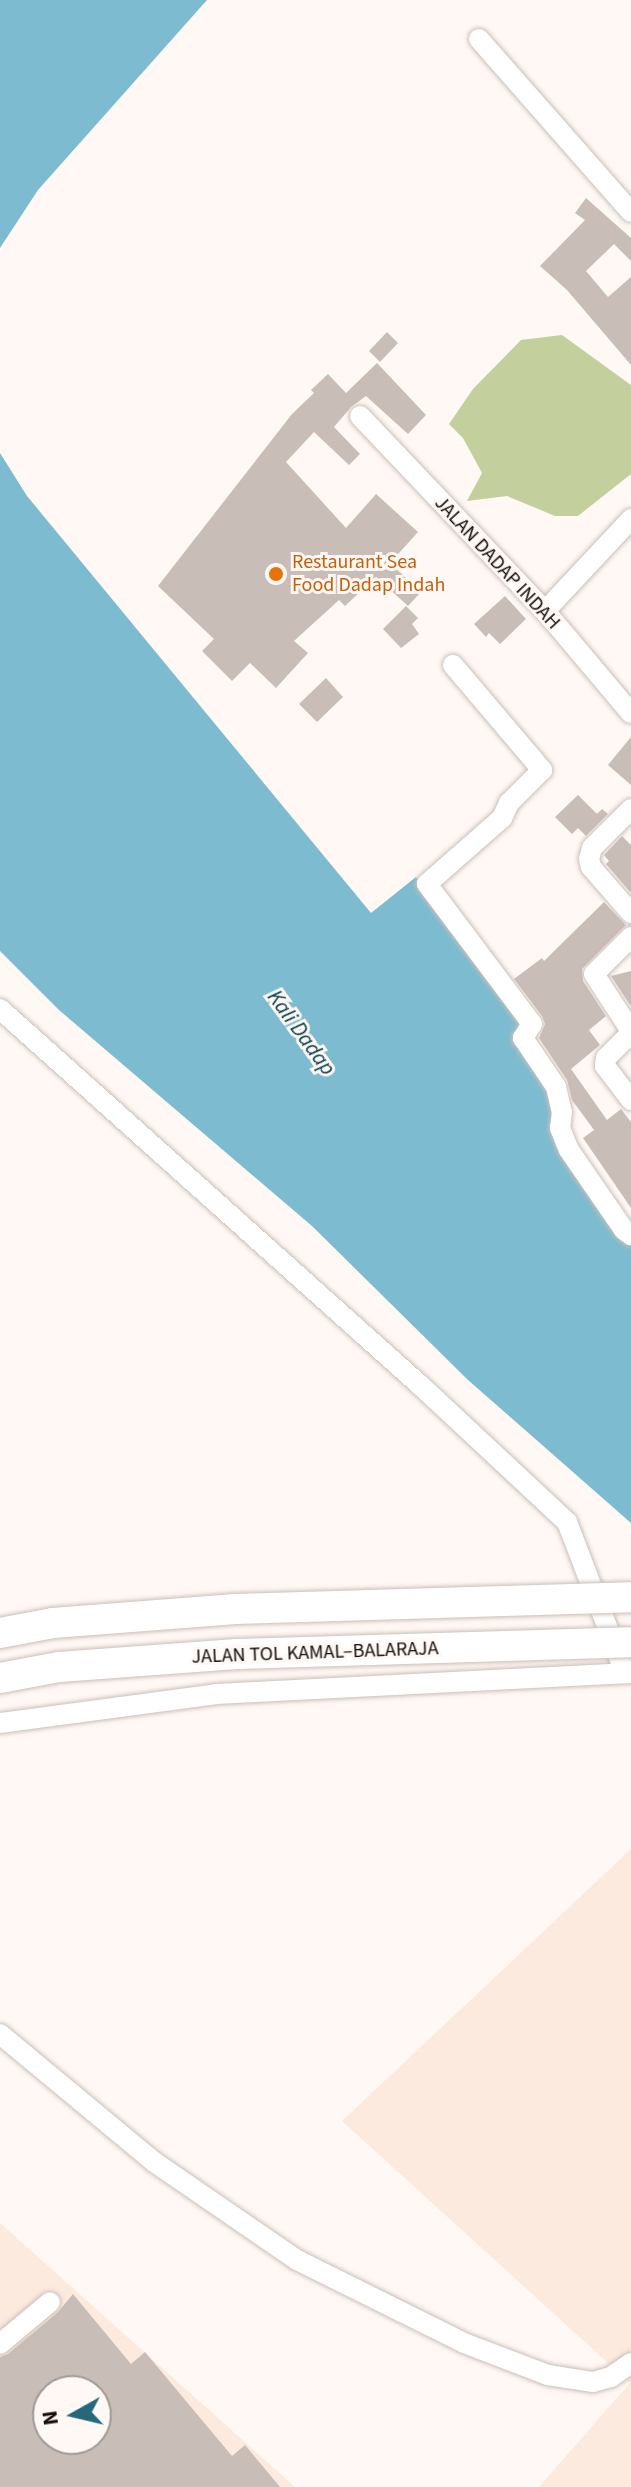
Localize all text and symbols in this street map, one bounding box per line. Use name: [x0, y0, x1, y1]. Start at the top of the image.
street label: JALAN DADAP INDAH: [429, 491, 565, 635]
place label: Restaurant Sea Food Dadap Indah: [292, 550, 445, 597]
marker: Restaurant Sea Food Dadap Indah: [267, 565, 285, 583]
water label: Kali Dadap: [261, 985, 341, 1081]
street label: JALAN TOL KAMAL–BALARAJA: [191, 1637, 439, 1669]
north arrow: [32, 2375, 112, 2455]
text: N: [33, 2409, 67, 2428]

